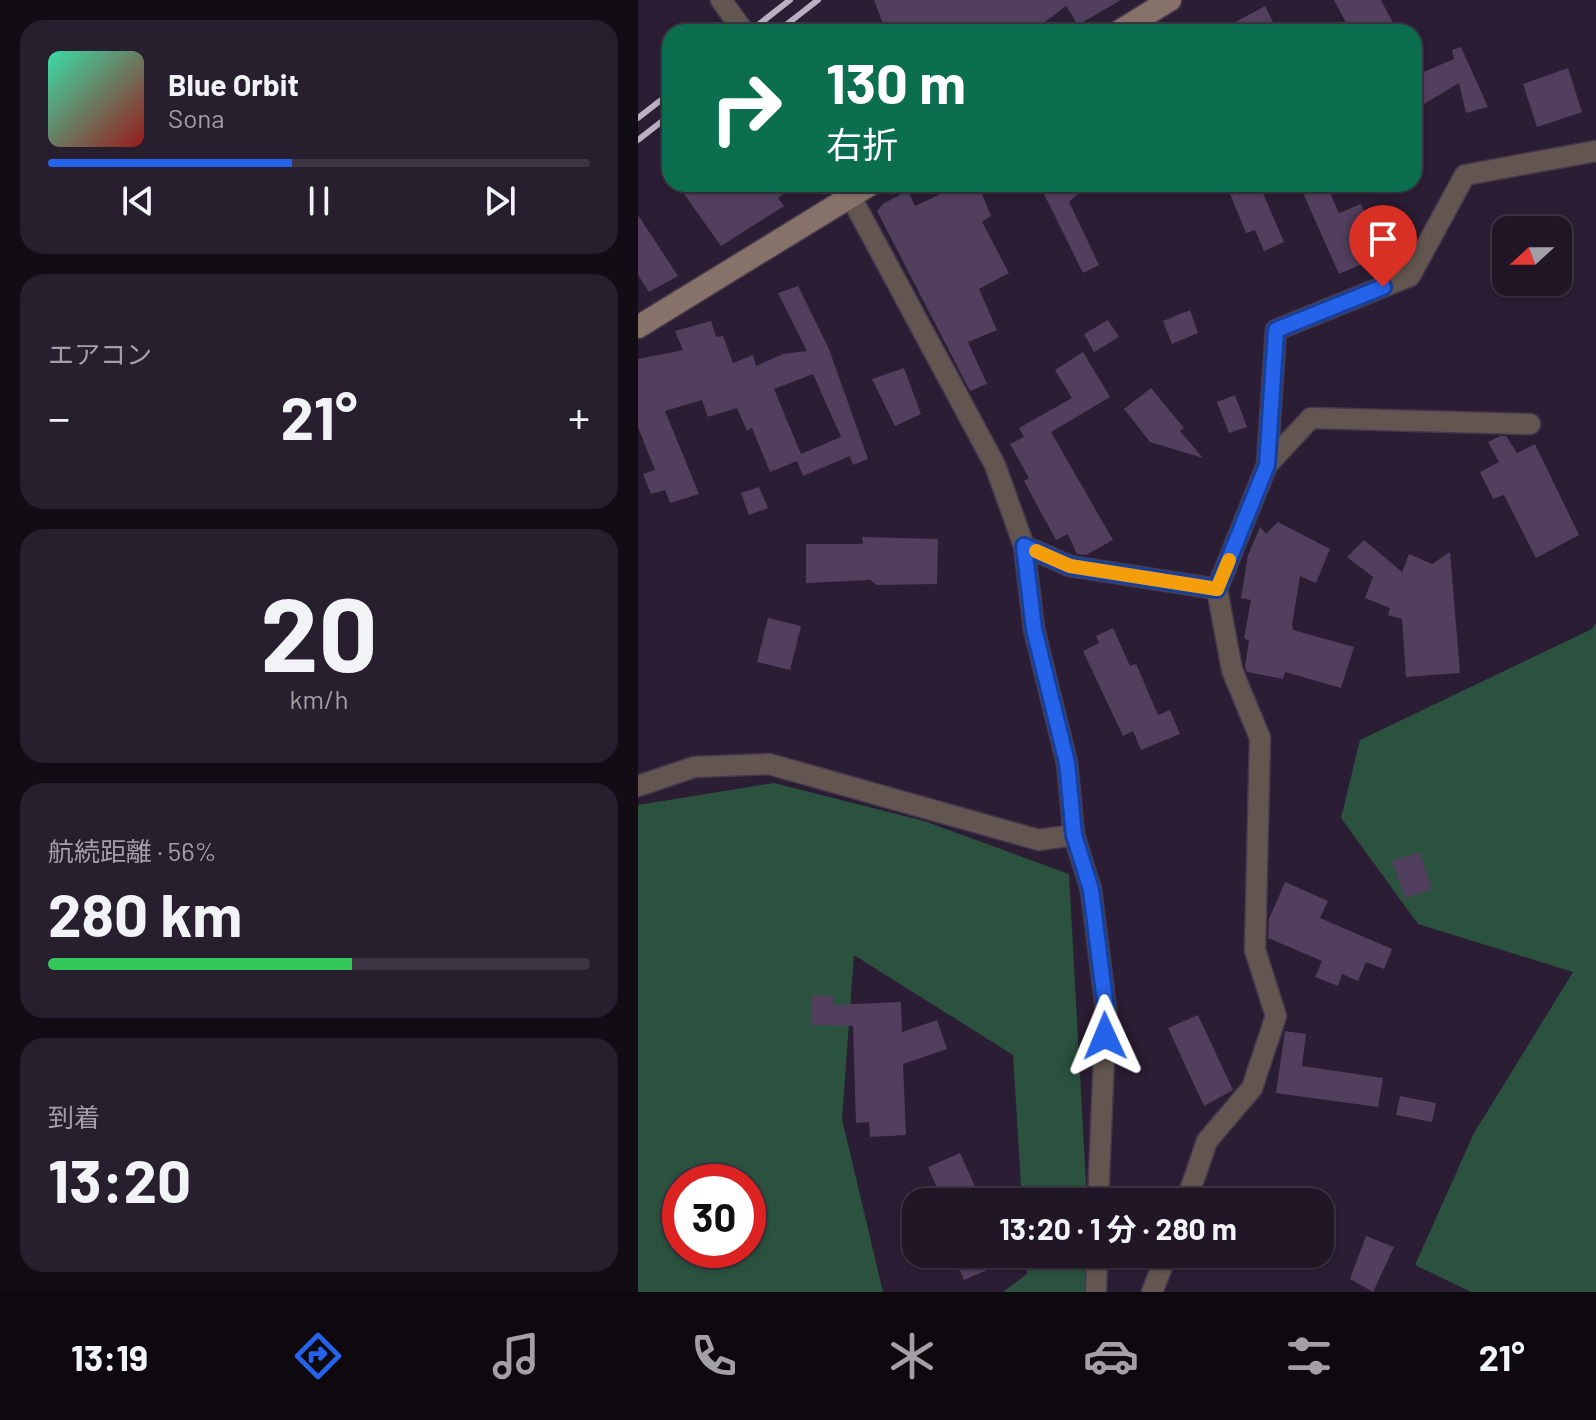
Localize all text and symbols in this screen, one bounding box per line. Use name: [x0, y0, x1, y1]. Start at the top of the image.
text: 130 m: [826, 48, 966, 115]
icon: right: [694, 56, 798, 160]
text: Blue Orbit: [168, 66, 299, 102]
text: Sona: [168, 102, 225, 133]
text: 右折: [826, 122, 898, 165]
icon: previous: [116, 179, 160, 223]
icon: pause: [297, 179, 341, 223]
icon: next: [478, 179, 522, 223]
pin: [1349, 205, 1417, 287]
north arrow: [1492, 216, 1572, 296]
map controls: [1492, 216, 1572, 296]
icon: arrive: [1361, 217, 1405, 261]
text: エアコン: [48, 338, 152, 369]
text: 21°: [280, 380, 358, 452]
text: −: [48, 390, 70, 443]
text: +: [568, 390, 590, 443]
text: 20: [260, 568, 378, 693]
text: km/h: [290, 683, 348, 714]
text: 航続距離 · 56%: [48, 835, 217, 866]
text: 280 km: [48, 877, 242, 949]
position arrow: [1063, 994, 1147, 1078]
text: 到着: [48, 1101, 100, 1132]
text: 13:20: [48, 1143, 191, 1215]
speed limit sign: 30: [662, 1164, 766, 1268]
text: 13:20 · 1 分 · 280 m: [999, 1210, 1237, 1246]
icon: directions: [290, 1328, 346, 1384]
icon: music: [488, 1328, 544, 1384]
icon: phone: [686, 1328, 742, 1384]
icon: climate: [884, 1328, 940, 1384]
icon: car: [1083, 1328, 1139, 1384]
icon: filters: [1281, 1328, 1337, 1384]
text: 13:19: [71, 1335, 148, 1378]
text: 21°: [1479, 1335, 1525, 1378]

